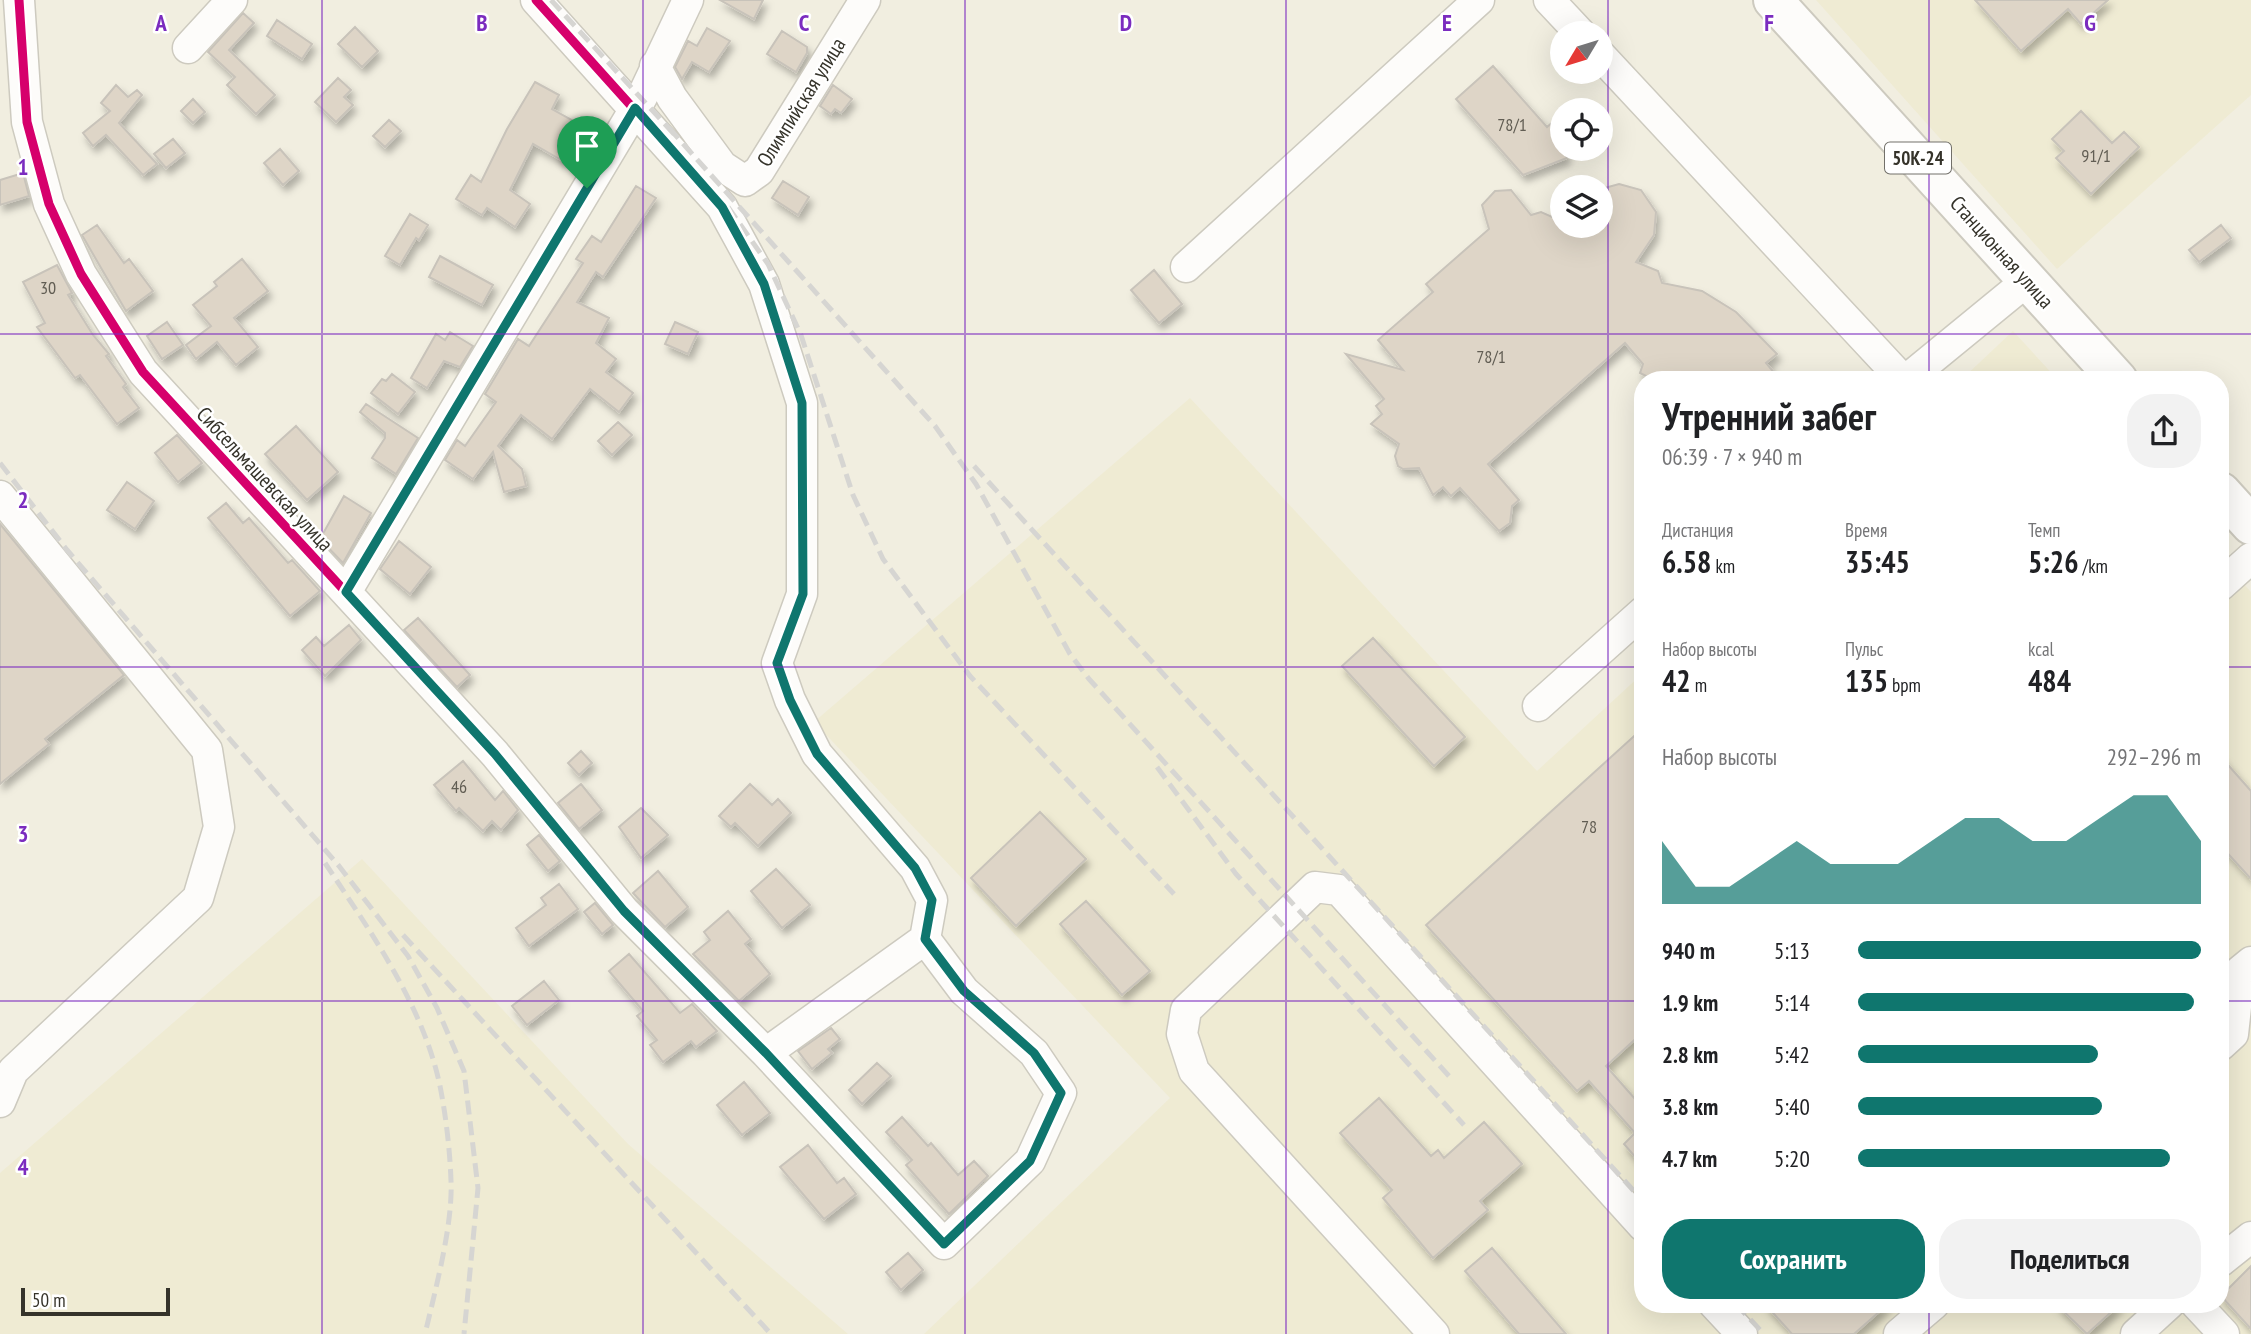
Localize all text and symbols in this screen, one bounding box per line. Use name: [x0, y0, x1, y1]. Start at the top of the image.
text: A: [154, 8, 167, 37]
text: B: [476, 8, 488, 37]
text: C: [799, 8, 810, 37]
text: D: [1120, 8, 1132, 37]
text: E: [1442, 8, 1452, 37]
text: F: [1764, 8, 1774, 37]
text: G: [2084, 8, 2096, 37]
north arrow: [1550, 21, 1614, 84]
map controls: [1550, 21, 1613, 238]
street label: Олимпийская улица: [751, 33, 851, 171]
button: locate: [1550, 98, 1613, 161]
house number: 78/1: [1497, 113, 1527, 136]
pin: [557, 116, 617, 188]
icon: arrive: [568, 127, 606, 165]
road number: 50К-24: [1885, 142, 1951, 174]
house number: 91/1: [2081, 144, 2111, 167]
text: 1: [18, 152, 29, 181]
button: layers: [1550, 175, 1613, 238]
street label: Станционная улица: [1944, 190, 2060, 314]
house number: 30: [40, 276, 56, 299]
house number: 78/1: [1476, 345, 1506, 368]
text: Утренний забег: [1662, 391, 1876, 440]
button: share: [2127, 394, 2201, 468]
street label: Сибсельмашевская улица: [191, 401, 339, 557]
text: 06:39 · 7 × 940 m: [1662, 442, 1802, 471]
text: 2: [18, 485, 29, 514]
text: Дистанция: [1662, 518, 1733, 542]
text: Время: [1845, 518, 1887, 542]
text: Темп: [2028, 518, 2060, 542]
text: 6.58: [1662, 542, 1711, 581]
text: 35:45: [1845, 542, 1910, 581]
text: 5:26: [2028, 542, 2079, 581]
text: km: [1711, 554, 1735, 578]
text: /km: [2079, 554, 2108, 578]
text: Набор высоты: [1662, 637, 1757, 661]
text: Пульс: [1845, 637, 1883, 661]
text: kcal: [2028, 637, 2054, 661]
text: 42: [1662, 661, 1691, 700]
text: 135: [1845, 661, 1888, 700]
text: 484: [2028, 661, 2071, 700]
text: m: [1691, 673, 1707, 697]
text: bpm: [1888, 673, 1921, 697]
text: Набор высоты: [1662, 742, 1777, 771]
text: 292–296 m: [2107, 742, 2201, 771]
house number: 46: [451, 775, 467, 798]
house number: 78: [1581, 815, 1597, 838]
text: 3: [18, 819, 29, 848]
text: 940 m: [1662, 936, 1715, 965]
text: 5:13: [1774, 936, 1810, 965]
text: 1.9 km: [1662, 988, 1718, 1017]
text: 5:14: [1774, 988, 1810, 1017]
text: 2.8 km: [1662, 1040, 1718, 1069]
text: 5:42: [1774, 1040, 1810, 1069]
text: 3.8 km: [1662, 1092, 1718, 1121]
text: 5:40: [1774, 1092, 1810, 1121]
text: 4.7 km: [1662, 1144, 1717, 1173]
text: 5:20: [1774, 1144, 1810, 1173]
text: 4: [18, 1152, 29, 1181]
button: Сохранить: [1662, 1219, 1925, 1299]
button: Поделиться: [1939, 1219, 2201, 1299]
scale bar: [21, 1285, 170, 1317]
text: 50 m: [32, 1288, 66, 1312]

